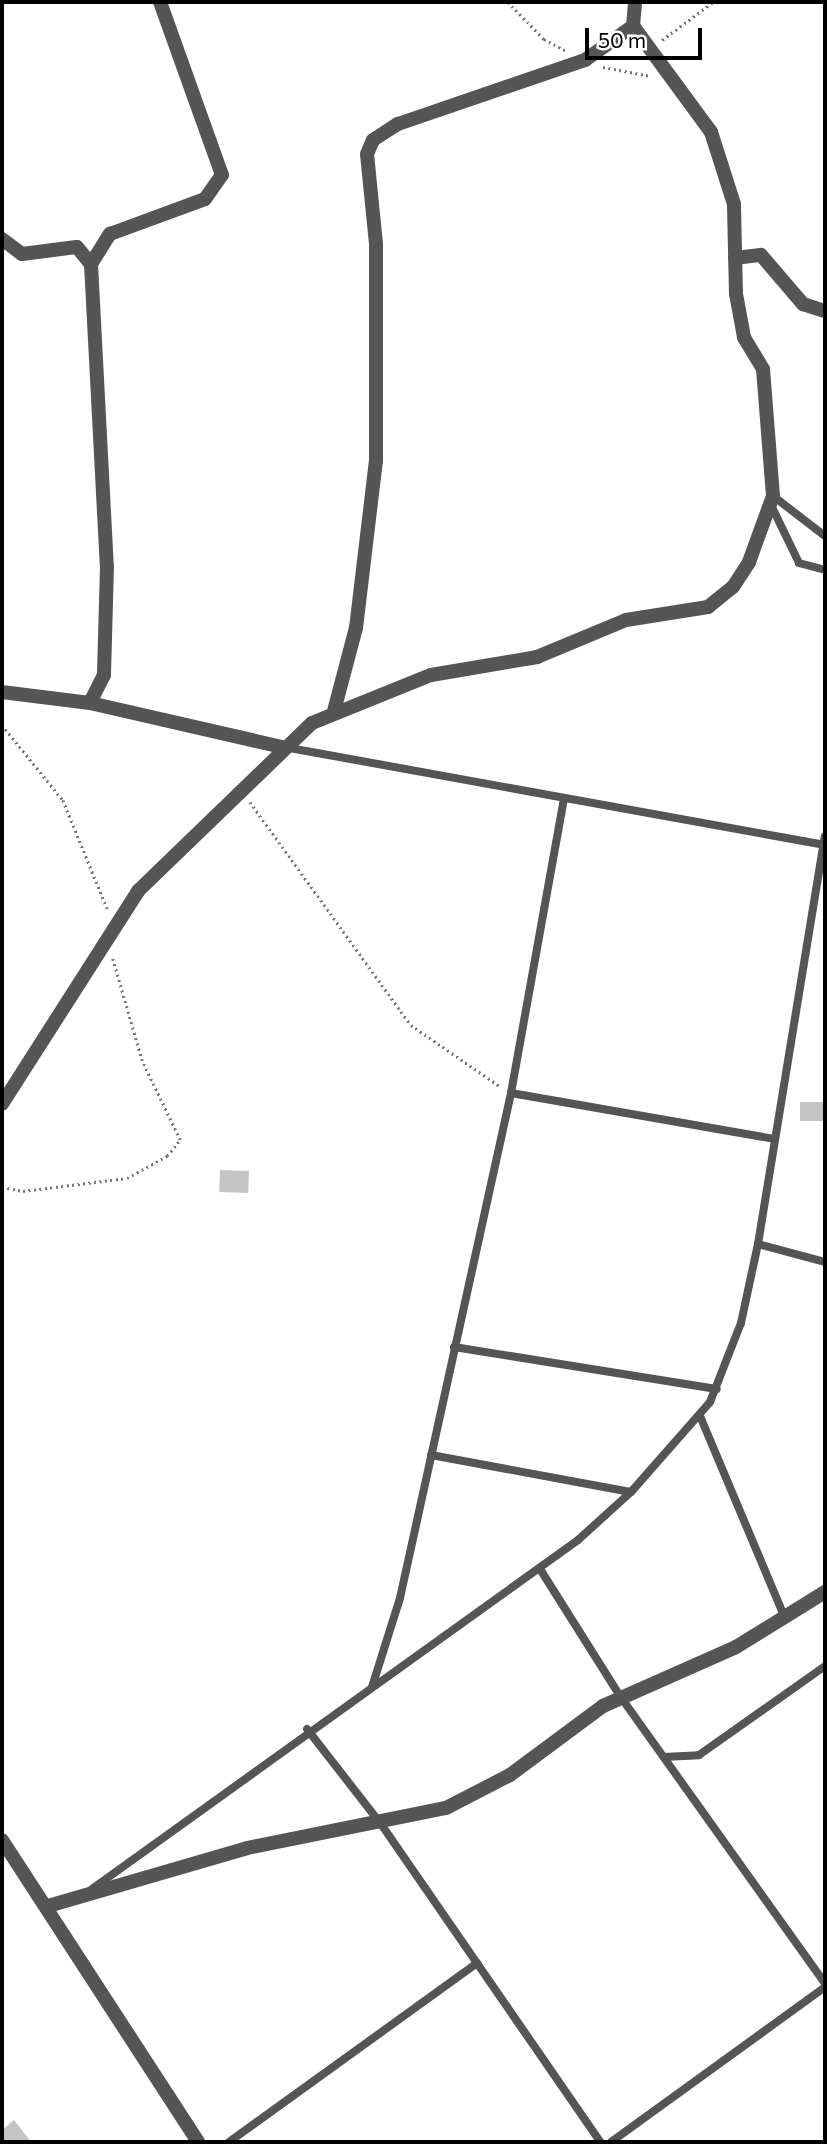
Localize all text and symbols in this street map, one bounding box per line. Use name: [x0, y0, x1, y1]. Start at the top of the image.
scale bar: [589, 14, 706, 58]
text: 50 m: [598, 27, 646, 52]

